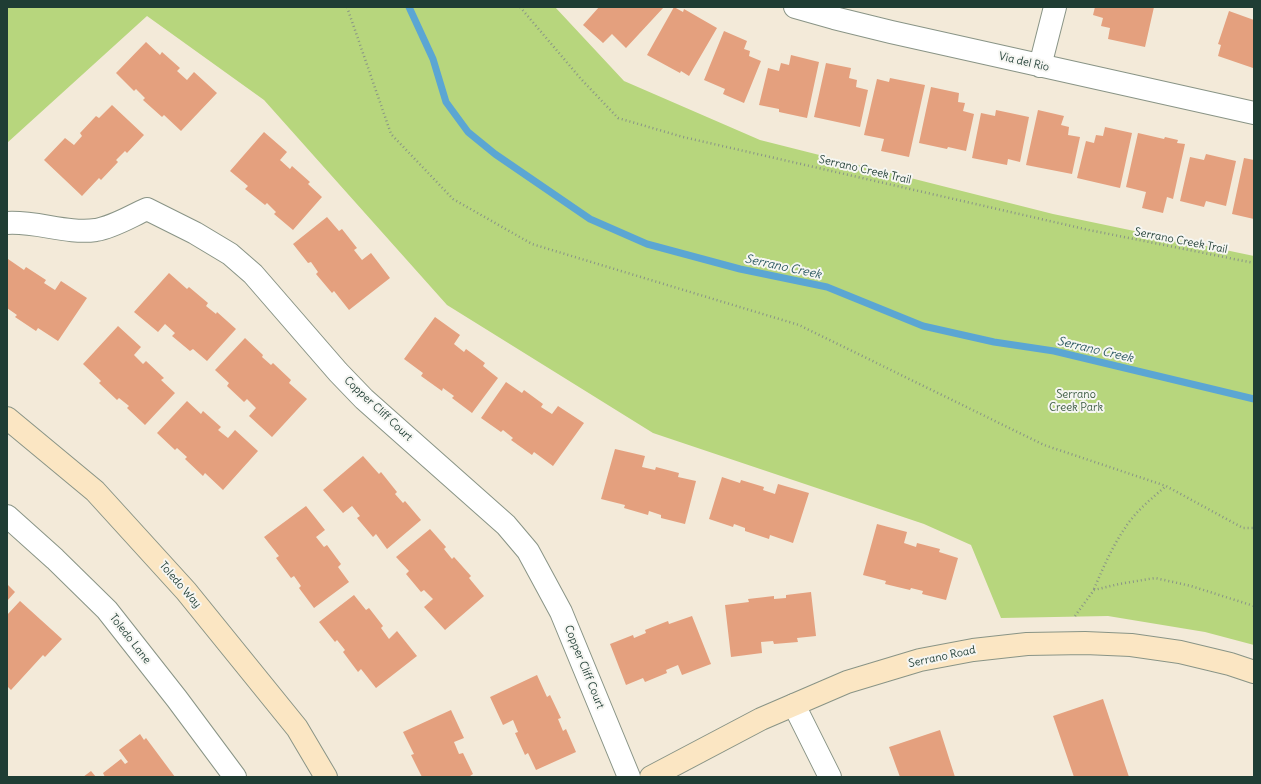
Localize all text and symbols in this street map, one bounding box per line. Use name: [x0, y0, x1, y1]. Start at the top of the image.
street label: Via del Rio: [998, 50, 1050, 74]
street label: Serrano Creek Trail: [818, 153, 912, 187]
street label: Serrano Creek Trail: [1133, 226, 1229, 256]
water label: Serrano Creek: [744, 252, 822, 282]
water label: Serrano Creek: [1056, 334, 1134, 366]
street label: Copper Cliff Court: [341, 374, 415, 444]
park label: Serrano Creek Park: [1049, 388, 1103, 414]
street label: Toledo Way: [156, 559, 204, 611]
street label: Toledo Lane: [107, 612, 153, 666]
street label: Copper Cliff Court: [561, 623, 607, 711]
street label: Serrano Road: [907, 643, 977, 671]

